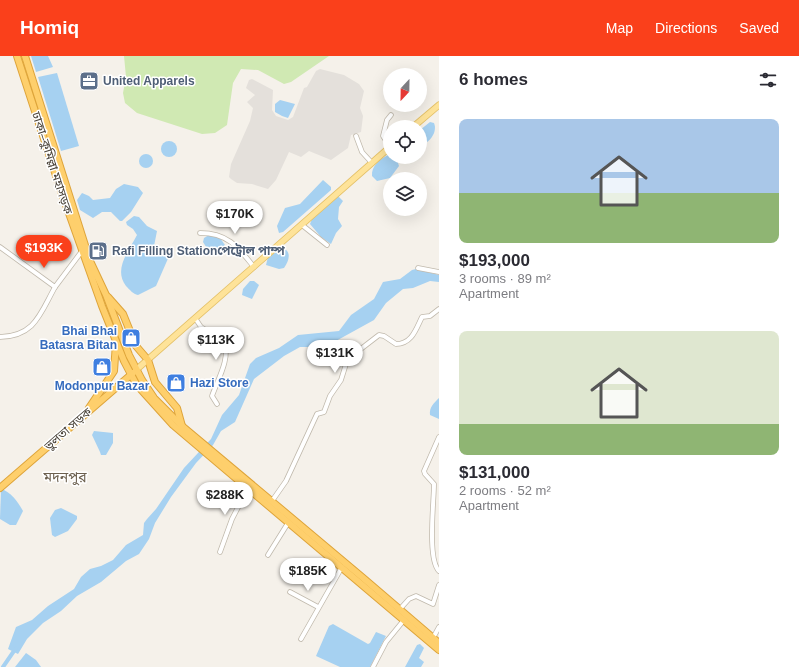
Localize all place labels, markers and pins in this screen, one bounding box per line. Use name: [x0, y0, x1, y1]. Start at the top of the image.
office icon: United Apparels: [78, 70, 100, 92]
place label: United Apparels: [103, 74, 195, 88]
pin: $170K: [207, 201, 263, 235]
pin: $193K: [16, 235, 72, 269]
fuel station icon: Rafi Filling Stationপেট্রোল পাম্প: [87, 240, 109, 262]
place label: Rafi Filling Stationপেট্রোল পাম্প: [112, 243, 285, 258]
place label: Bhai Bhai Batasra Bitan: [40, 324, 117, 352]
shop icon: Bhai Bhai Batasra Bitan: [120, 327, 142, 349]
pin: $113K: [188, 327, 244, 361]
pin: $131K: [307, 340, 363, 374]
shop icon: Modonpur Bazar: [91, 356, 113, 378]
shop icon: Hazi Store: [165, 372, 187, 394]
place label: Hazi Store: [190, 376, 249, 390]
place label: Modonpur Bazar: [55, 379, 150, 393]
pin: $288K: [197, 482, 253, 516]
pin: $185K: [280, 558, 336, 592]

